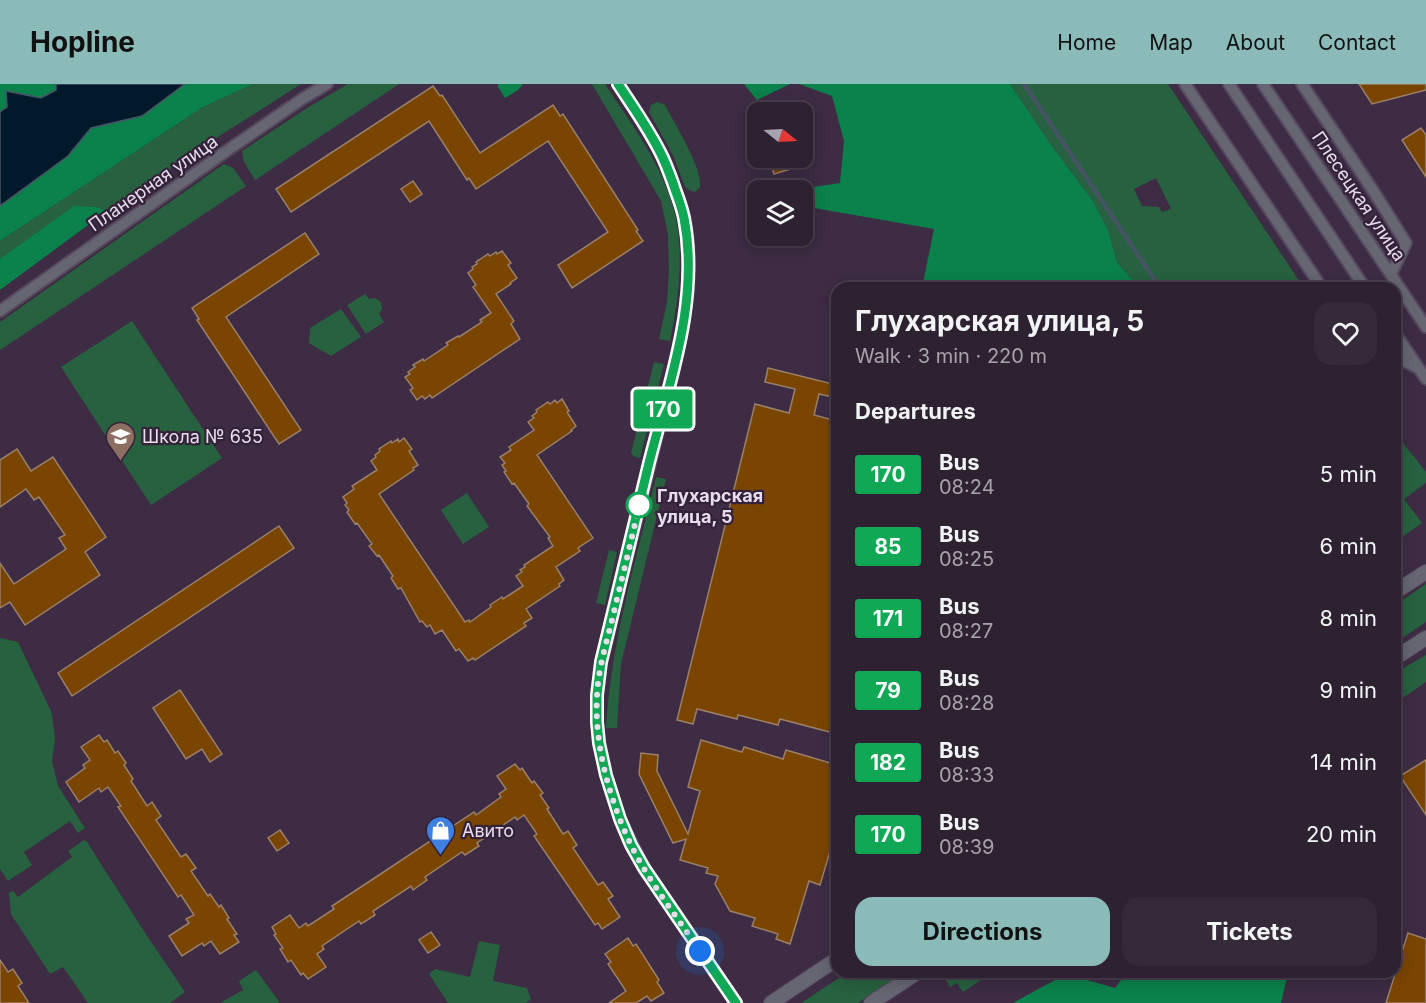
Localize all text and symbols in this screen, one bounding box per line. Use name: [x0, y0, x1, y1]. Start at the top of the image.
text: Hopline: [30, 25, 135, 59]
text: Home: [1057, 30, 1116, 55]
text: Map: [1149, 30, 1193, 55]
text: About: [1226, 30, 1285, 55]
text: Contact: [1318, 30, 1396, 55]
north arrow: [747, 102, 813, 168]
map controls: [747, 102, 813, 246]
street label: Плесецкая улица: [1308, 127, 1410, 265]
street label: Планерная улица: [84, 131, 222, 235]
button: layers: [747, 180, 813, 246]
button: heart: [1314, 302, 1377, 365]
text: Глухарская улица, 5: [855, 304, 1144, 338]
text: Walk · 3 min · 220 m: [855, 344, 1047, 368]
line badge: 170: [628, 390, 698, 428]
text: 170: [645, 397, 681, 422]
text: Departures: [855, 398, 976, 424]
school or university icon: Школа № 635: [105, 420, 137, 462]
place label: Школа № 635: [142, 426, 263, 447]
text: Bus: [939, 449, 980, 475]
text: 5 min: [1320, 461, 1377, 487]
text: 170: [870, 462, 906, 487]
text: 08:24: [939, 475, 995, 499]
place label: Глухарская улица, 5: [657, 485, 763, 527]
marker: Глухарская улица, 5: [626, 492, 652, 518]
text: Bus: [939, 521, 980, 547]
text: 6 min: [1320, 533, 1377, 559]
text: 85: [874, 534, 902, 559]
text: 08:25: [939, 547, 994, 571]
text: Bus: [939, 593, 980, 619]
text: 8 min: [1320, 605, 1377, 631]
text: 171: [873, 606, 903, 631]
text: 08:27: [939, 619, 993, 643]
text: Bus: [939, 665, 980, 691]
text: 9 min: [1320, 677, 1377, 703]
text: 79: [875, 678, 901, 703]
text: 08:28: [939, 691, 994, 715]
text: Bus: [939, 737, 980, 763]
text: 14 min: [1310, 749, 1377, 775]
text: 182: [870, 750, 906, 775]
text: 08:33: [939, 763, 994, 787]
text: Bus: [939, 809, 980, 835]
shop icon: Авито: [425, 814, 457, 856]
place label: Авито: [462, 820, 514, 841]
text: 20 min: [1306, 821, 1377, 847]
text: 170: [870, 822, 906, 847]
text: 08:39: [939, 835, 995, 859]
button: Directions: [855, 897, 1110, 966]
button: Tickets: [1122, 897, 1377, 966]
your location: [685, 936, 715, 966]

